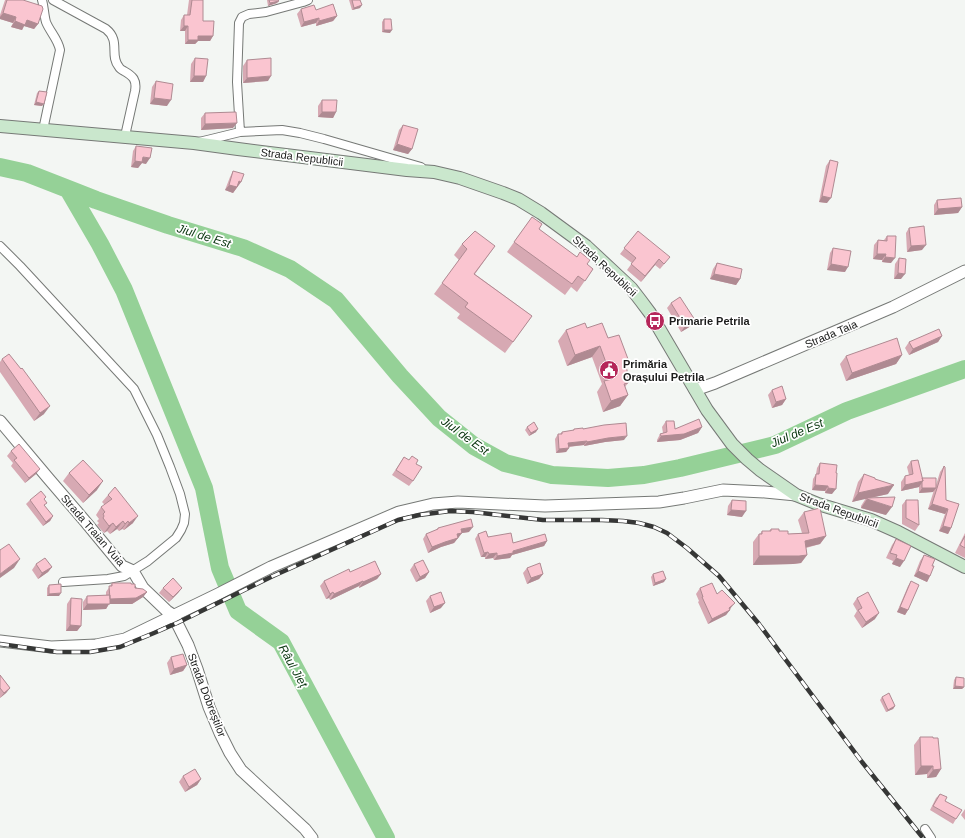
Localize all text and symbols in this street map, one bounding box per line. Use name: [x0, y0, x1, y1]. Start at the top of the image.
street label: Strada Republicii: [260, 146, 344, 168]
water label: Jiul de Est: [175, 221, 233, 251]
street label: Strada Republicii: [570, 233, 640, 299]
bus stop icon: Primarie Petrila: [644, 310, 666, 332]
place label: Primarie Petrila: [669, 315, 751, 327]
street label: Strada Taia: [803, 317, 860, 350]
place label: Primăria Orașului Petrila: [623, 358, 705, 383]
public building icon: Primăria Orașului Petrila: [598, 359, 620, 381]
water label: Jiul de Est: [438, 413, 492, 458]
water label: Jiul de Est: [768, 415, 826, 451]
street label: Strada Republicii: [798, 490, 880, 530]
street label: Strada Traian Vuia: [59, 492, 128, 569]
water label: Râul Jieț: [276, 642, 311, 690]
street label: Strada Dobreștilor: [186, 651, 229, 739]

